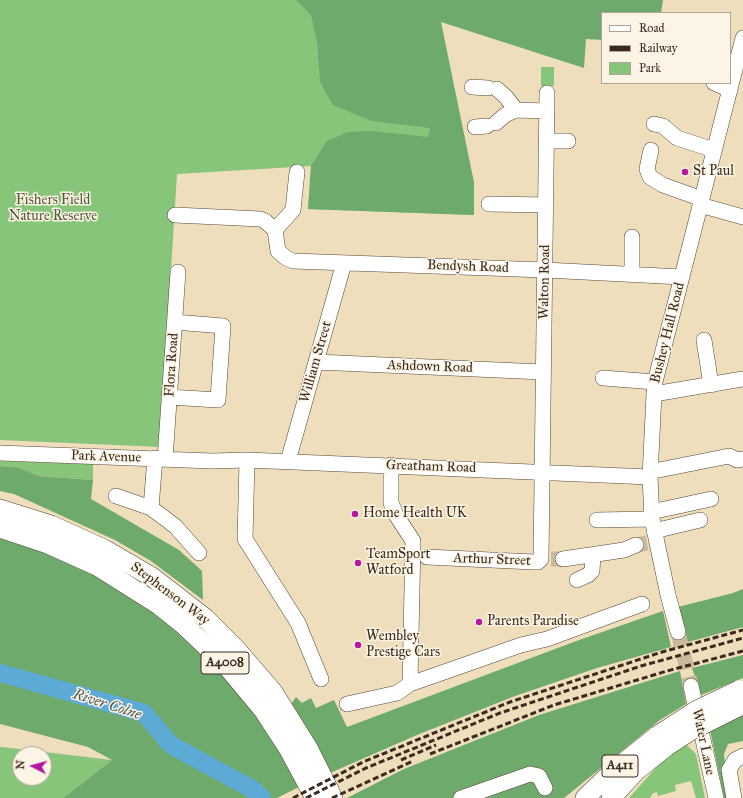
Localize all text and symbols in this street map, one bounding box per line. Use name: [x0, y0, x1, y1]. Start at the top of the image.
legend: [601, 12, 731, 84]
text: Road: [639, 21, 665, 35]
text: Railway: [639, 41, 677, 55]
text: Park: [639, 61, 661, 75]
place label: St Paul: [693, 164, 734, 180]
marker: St Paul: [680, 167, 690, 177]
park label: Fishers Field Nature Reserve: [9, 193, 97, 226]
street label: Walton Road: [536, 244, 554, 320]
street label: Bendysh Road: [427, 257, 509, 277]
street label: Bushey Hall Road: [647, 281, 689, 385]
street label: William Street: [296, 319, 336, 405]
street label: Flora Road: [161, 332, 183, 398]
street label: Ashdown Road: [387, 357, 473, 377]
street label: Park Avenue: [71, 447, 141, 467]
street label: Greatham Road: [386, 457, 476, 477]
place label: Home Health UK: [363, 506, 467, 522]
marker: Home Health UK: [350, 509, 360, 519]
place label: TeamSport Watford: [366, 547, 430, 580]
street label: Arthur Street: [453, 550, 531, 570]
marker: TeamSport Watford: [353, 558, 363, 568]
street label: Stephenson Way: [127, 559, 213, 629]
place label: Parents Paradise: [487, 614, 579, 630]
marker: Parents Paradise: [474, 617, 484, 627]
place label: Wembley Prestige Cars: [366, 629, 440, 662]
marker: Wembley Prestige Cars: [353, 640, 363, 650]
road number: A4008: [201, 652, 249, 674]
water label: River Colne: [71, 686, 143, 724]
street label: Water Lane: [688, 707, 718, 777]
north arrow: [12, 746, 52, 786]
road number: A411: [602, 755, 638, 777]
text: N: [14, 759, 28, 770]

